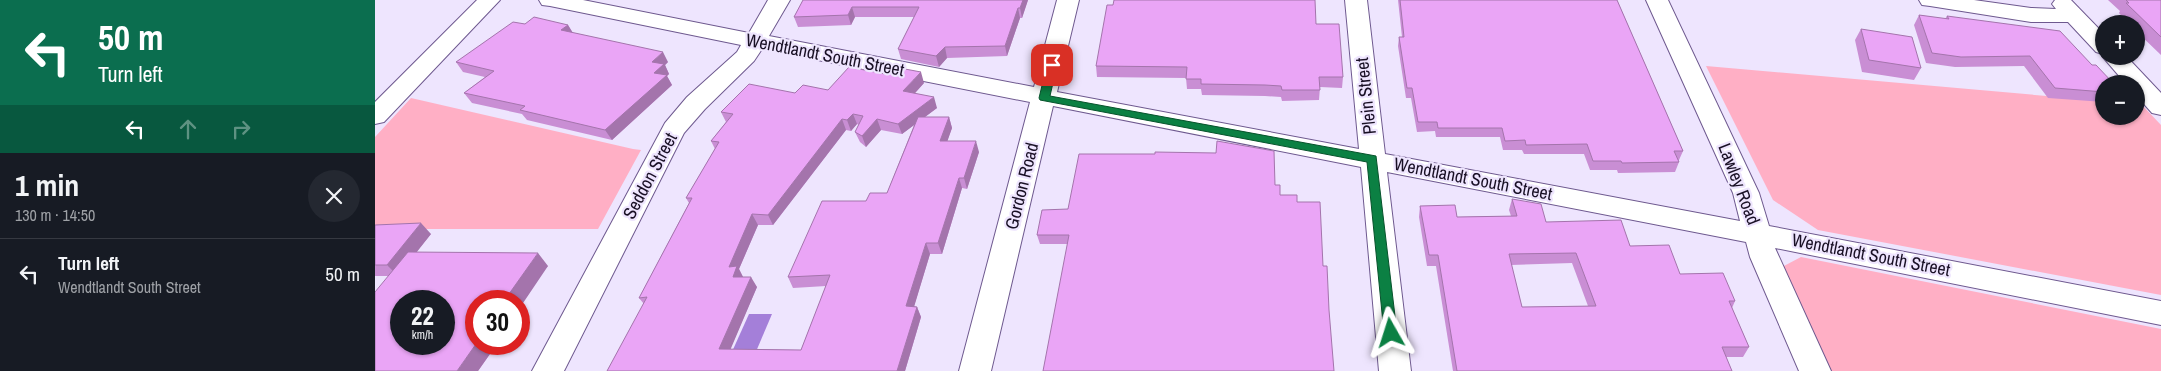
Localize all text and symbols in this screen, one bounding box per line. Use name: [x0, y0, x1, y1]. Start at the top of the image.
text: 50 m: [98, 14, 163, 61]
map controls: [2095, 15, 2145, 125]
button: +: [2095, 15, 2145, 65]
icon: left: [15, 20, 80, 85]
street label: Wendtlandt South Street: [744, 27, 906, 82]
pin: [1031, 44, 1073, 86]
icon: arrive: [1038, 51, 1066, 79]
street label: Plein Street: [1349, 56, 1382, 136]
text: Turn left: [98, 59, 163, 89]
button: −: [2095, 75, 2145, 125]
icon: left: [121, 115, 149, 143]
icon: ahead: [174, 115, 202, 143]
icon: right: [227, 115, 255, 143]
street label: Seddon Street: [616, 128, 683, 223]
street label: Gordon Road: [999, 140, 1044, 232]
street label: Lawley Road: [1713, 140, 1766, 228]
street label: Wendtlandt South Street: [1392, 151, 1554, 206]
text: 1 min: [15, 165, 79, 205]
button: close: [308, 170, 360, 222]
text: 130 m · 14:50: [15, 204, 95, 226]
street label: Wendtlandt South Street: [1790, 227, 1952, 282]
text: Turn left: [58, 250, 119, 276]
icon: left: [15, 260, 43, 288]
text: 50 m: [325, 261, 360, 287]
text: Wendtlandt South Street: [58, 276, 201, 298]
speed limit sign: 30: [465, 290, 530, 355]
text: 22: [411, 299, 434, 333]
position arrow: [1364, 306, 1416, 358]
text: km/h: [412, 327, 433, 343]

